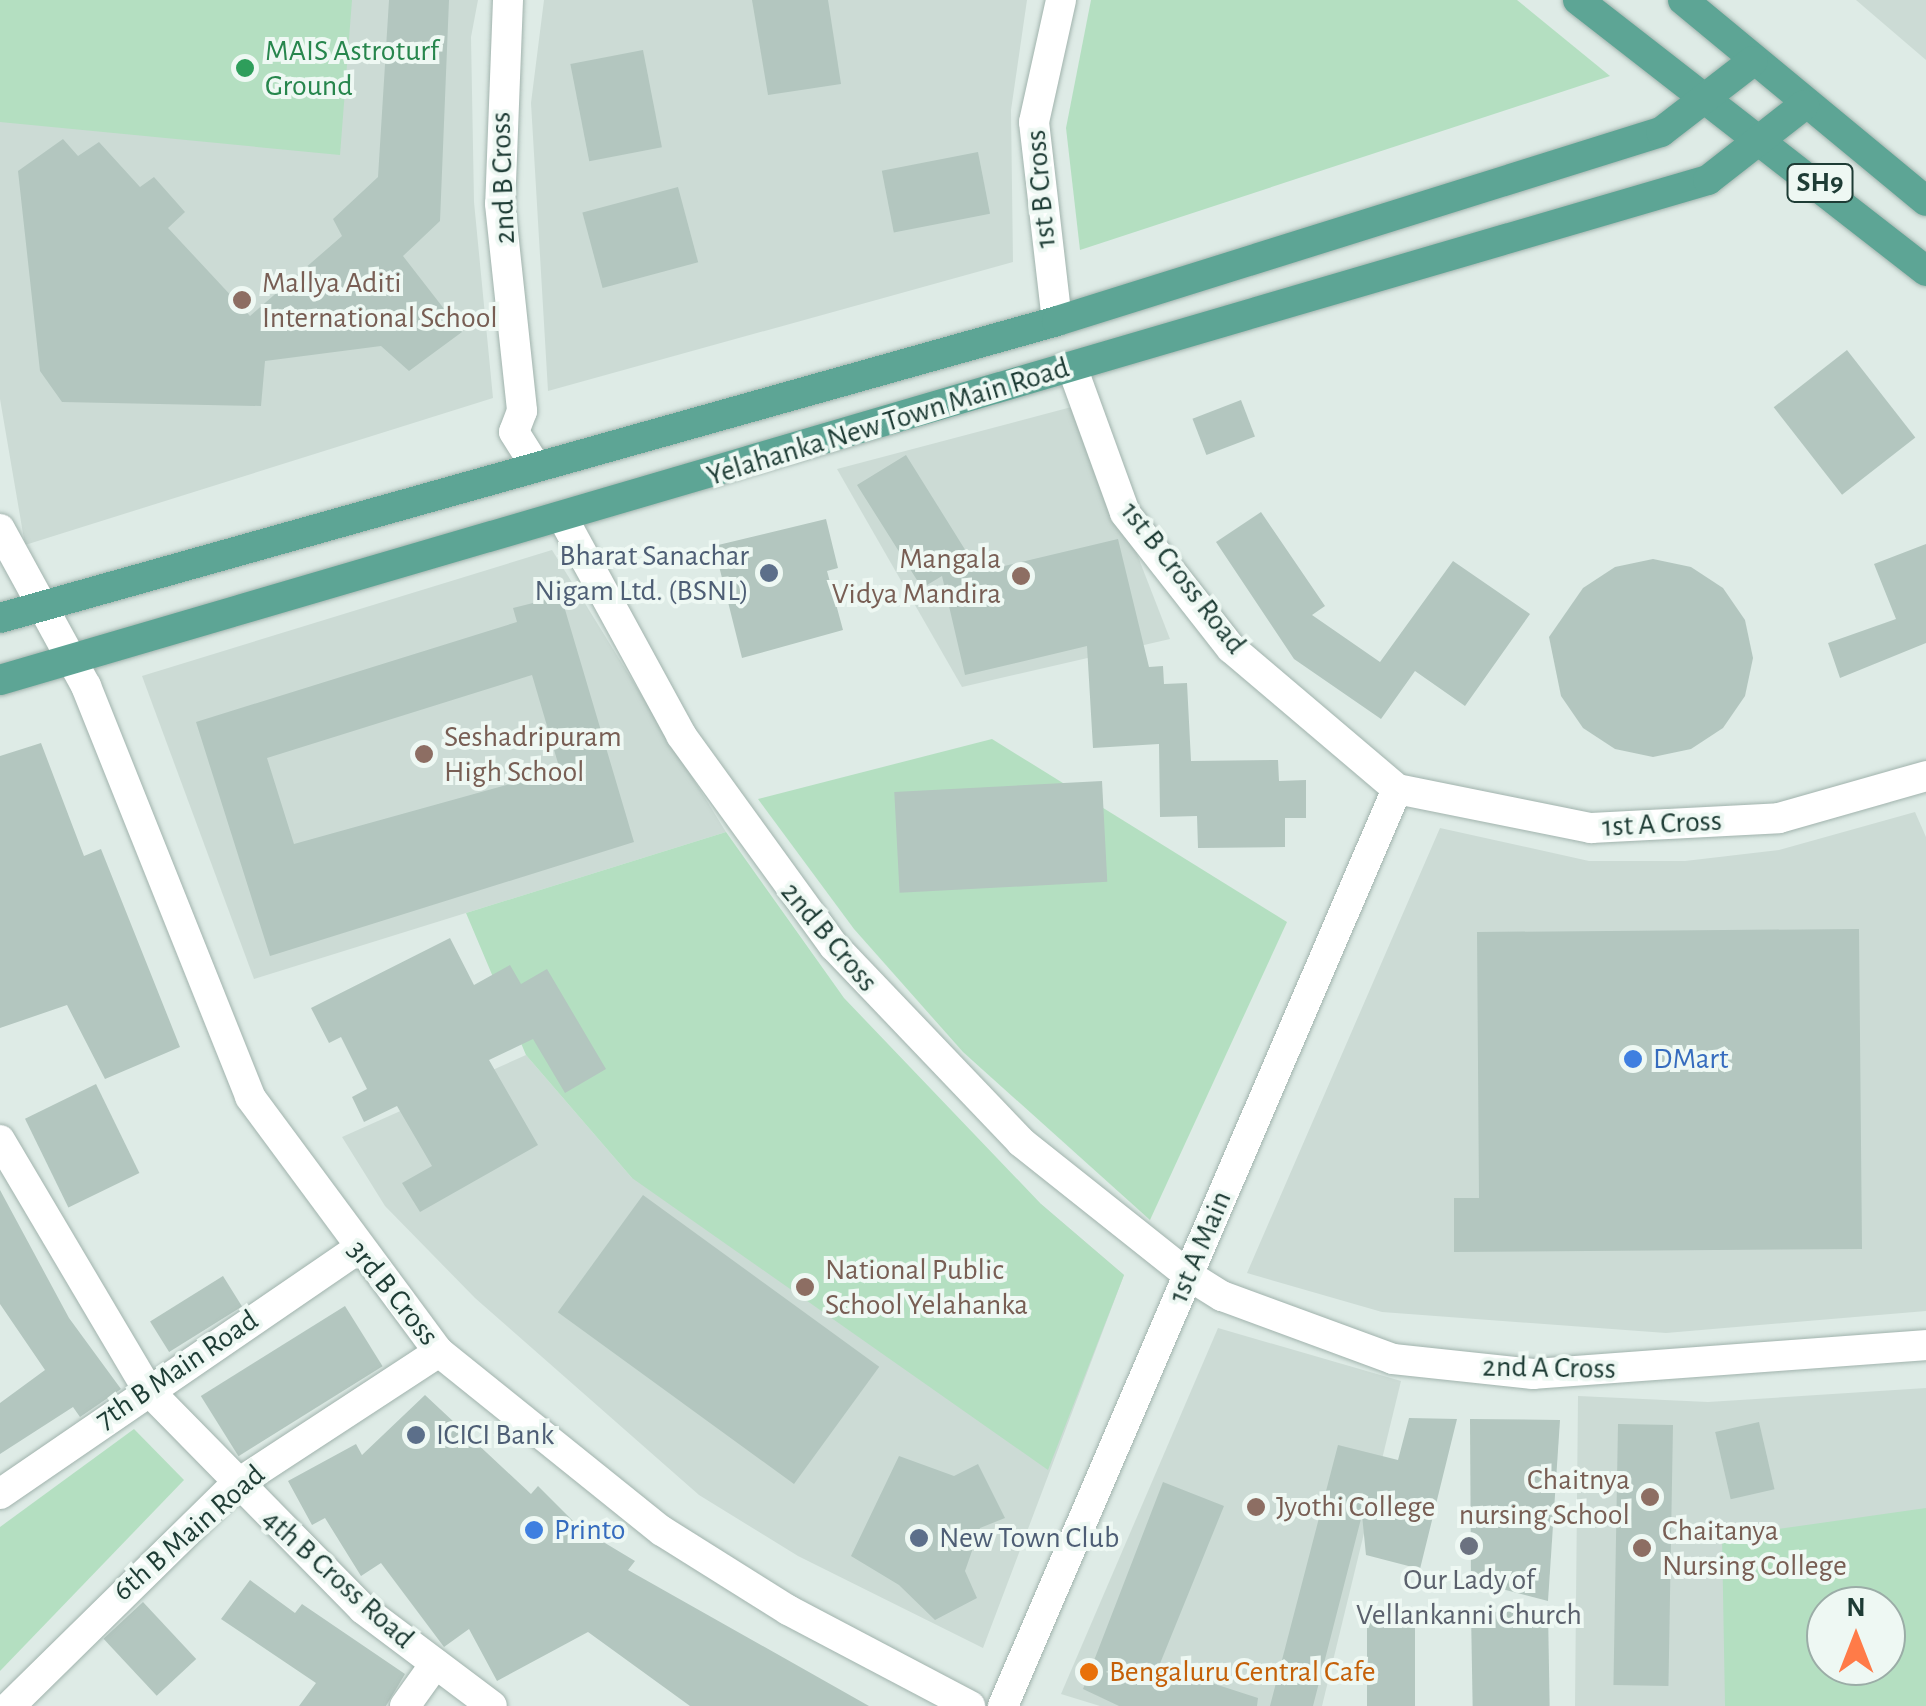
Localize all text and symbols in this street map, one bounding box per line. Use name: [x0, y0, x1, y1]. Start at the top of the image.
place label: MAIS Astroturf Ground: [265, 33, 439, 104]
marker: MAIS Astroturf Ground: [234, 57, 256, 79]
street label: 2nd B Cross: [483, 111, 523, 245]
street label: 1st B Cross: [1018, 128, 1064, 250]
road number: SH9: [1785, 160, 1855, 206]
place label: Mallya Aditi International School: [262, 265, 498, 336]
marker: Mallya Aditi International School: [231, 289, 253, 311]
street label: Yelahanka New Town Main Road: [703, 350, 1073, 494]
street label: 1st B Cross Road: [1112, 495, 1254, 661]
place label: Bharat Sanachar Nigam Ltd. (BSNL): [535, 538, 749, 608]
place label: Mangala Vidya Mandira: [832, 541, 1001, 612]
marker: Bharat Sanachar Nigam Ltd. (BSNL): [758, 562, 780, 584]
marker: Mangala Vidya Mandira: [1010, 565, 1032, 587]
place label: Seshadripuram High School: [444, 719, 622, 790]
marker: Seshadripuram High School: [413, 743, 435, 765]
street label: 1st A Cross: [1601, 803, 1723, 845]
street label: 2nd B Cross: [773, 875, 885, 999]
place label: DMart: [1653, 1041, 1729, 1077]
marker: DMart: [1622, 1048, 1644, 1070]
street label: 1st A Main: [1160, 1186, 1240, 1308]
street label: 3rd B Cross: [340, 1233, 446, 1353]
place label: National Public School Yelahanka: [825, 1252, 1028, 1322]
marker: National Public School Yelahanka: [794, 1276, 816, 1298]
street label: 7th B Main Road: [89, 1302, 265, 1438]
street label: 2nd A Cross: [1482, 1349, 1616, 1387]
place label: ICICI Bank: [436, 1417, 554, 1453]
marker: ICICI Bank: [405, 1424, 427, 1446]
street label: 6th B Main Road: [106, 1457, 272, 1609]
place label: Chaitnya nursing School: [1459, 1462, 1630, 1532]
marker: Chaitnya nursing School: [1639, 1486, 1661, 1508]
place label: Jyothi College: [1276, 1489, 1435, 1525]
marker: Jyothi College: [1245, 1496, 1267, 1518]
street label: 4th B Cross Road: [255, 1501, 421, 1657]
place label: Printo: [554, 1512, 625, 1548]
place label: Chaitanya Nursing College: [1662, 1513, 1847, 1584]
marker: Printo: [523, 1519, 545, 1541]
place label: New Town Club: [939, 1520, 1119, 1556]
marker: New Town Club: [908, 1527, 930, 1549]
marker: Our Lady of Vellankanni Church: [1458, 1535, 1480, 1557]
marker: Chaitanya Nursing College: [1631, 1537, 1653, 1559]
place label: Our Lady of Vellankanni Church: [1356, 1562, 1582, 1632]
north arrow: [1806, 1586, 1906, 1686]
text: N: [1846, 1594, 1866, 1622]
place label: Bengaluru Central Cafe: [1109, 1654, 1376, 1690]
marker: Bengaluru Central Cafe: [1078, 1661, 1100, 1683]

